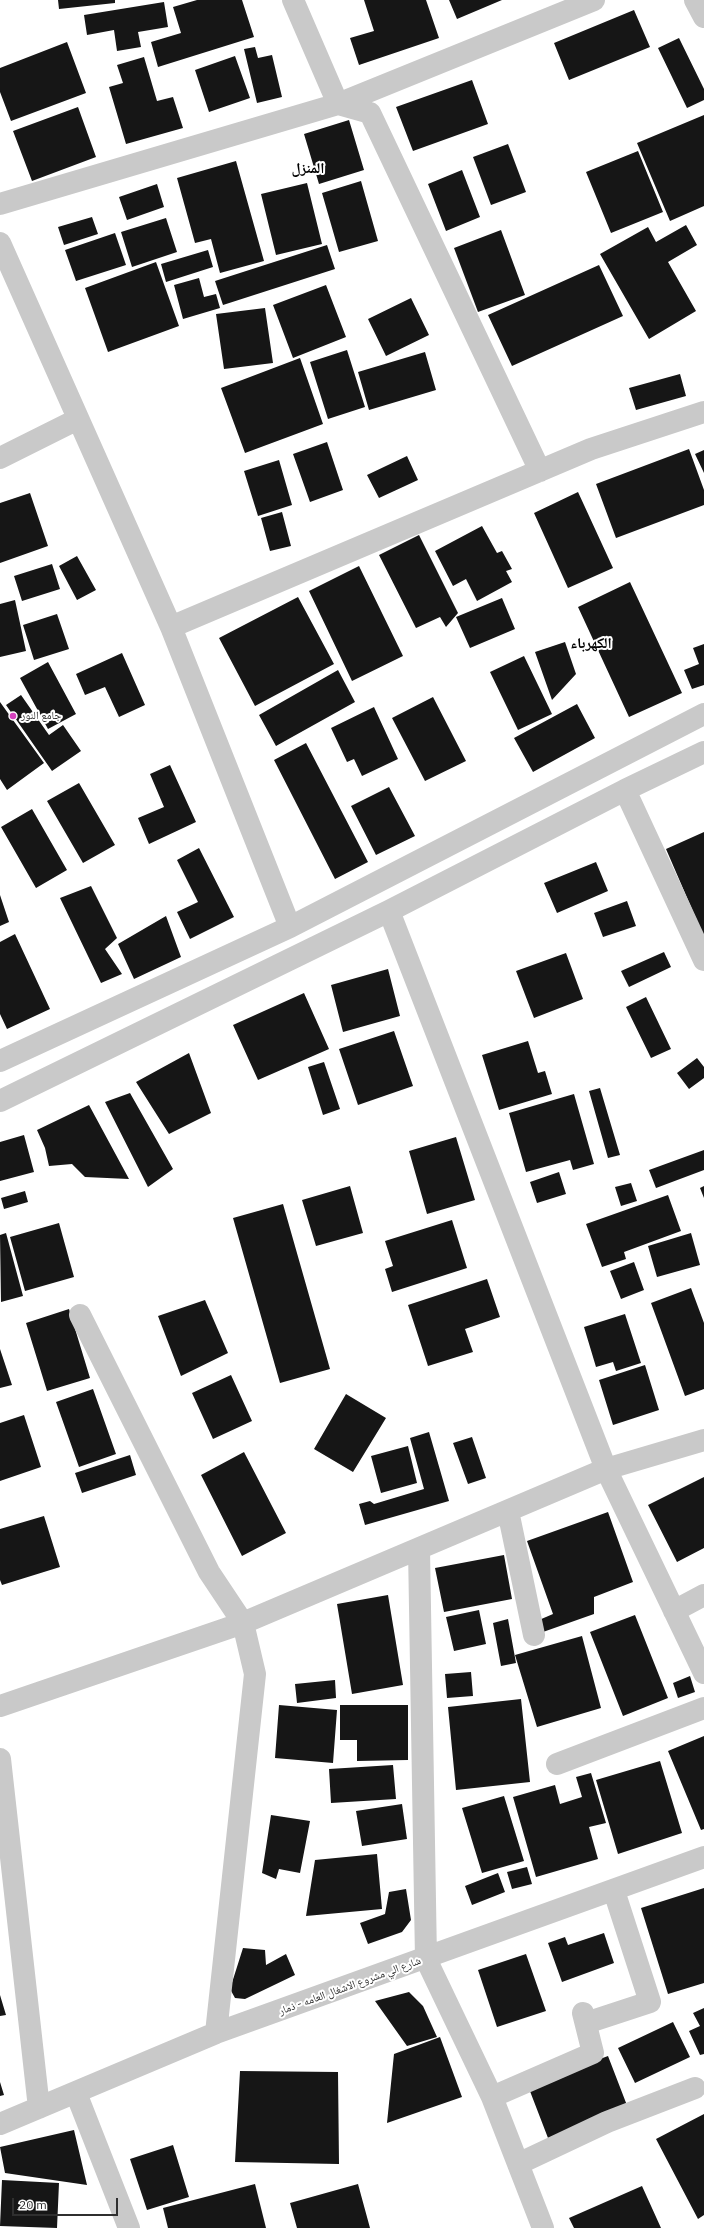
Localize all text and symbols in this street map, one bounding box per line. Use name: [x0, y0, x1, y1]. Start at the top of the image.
district label: المنزل: [291, 160, 325, 178]
district label: الكهرباء: [570, 635, 612, 653]
place label: جامع النور: [21, 709, 61, 723]
marker: جامع النور: [8, 711, 18, 721]
street label: شارع الي مشروع الاشغال العامه - ذمار: [277, 1954, 423, 2018]
scale bar: [14, 2190, 120, 2216]
text: 20 m: [19, 2197, 47, 2212]

